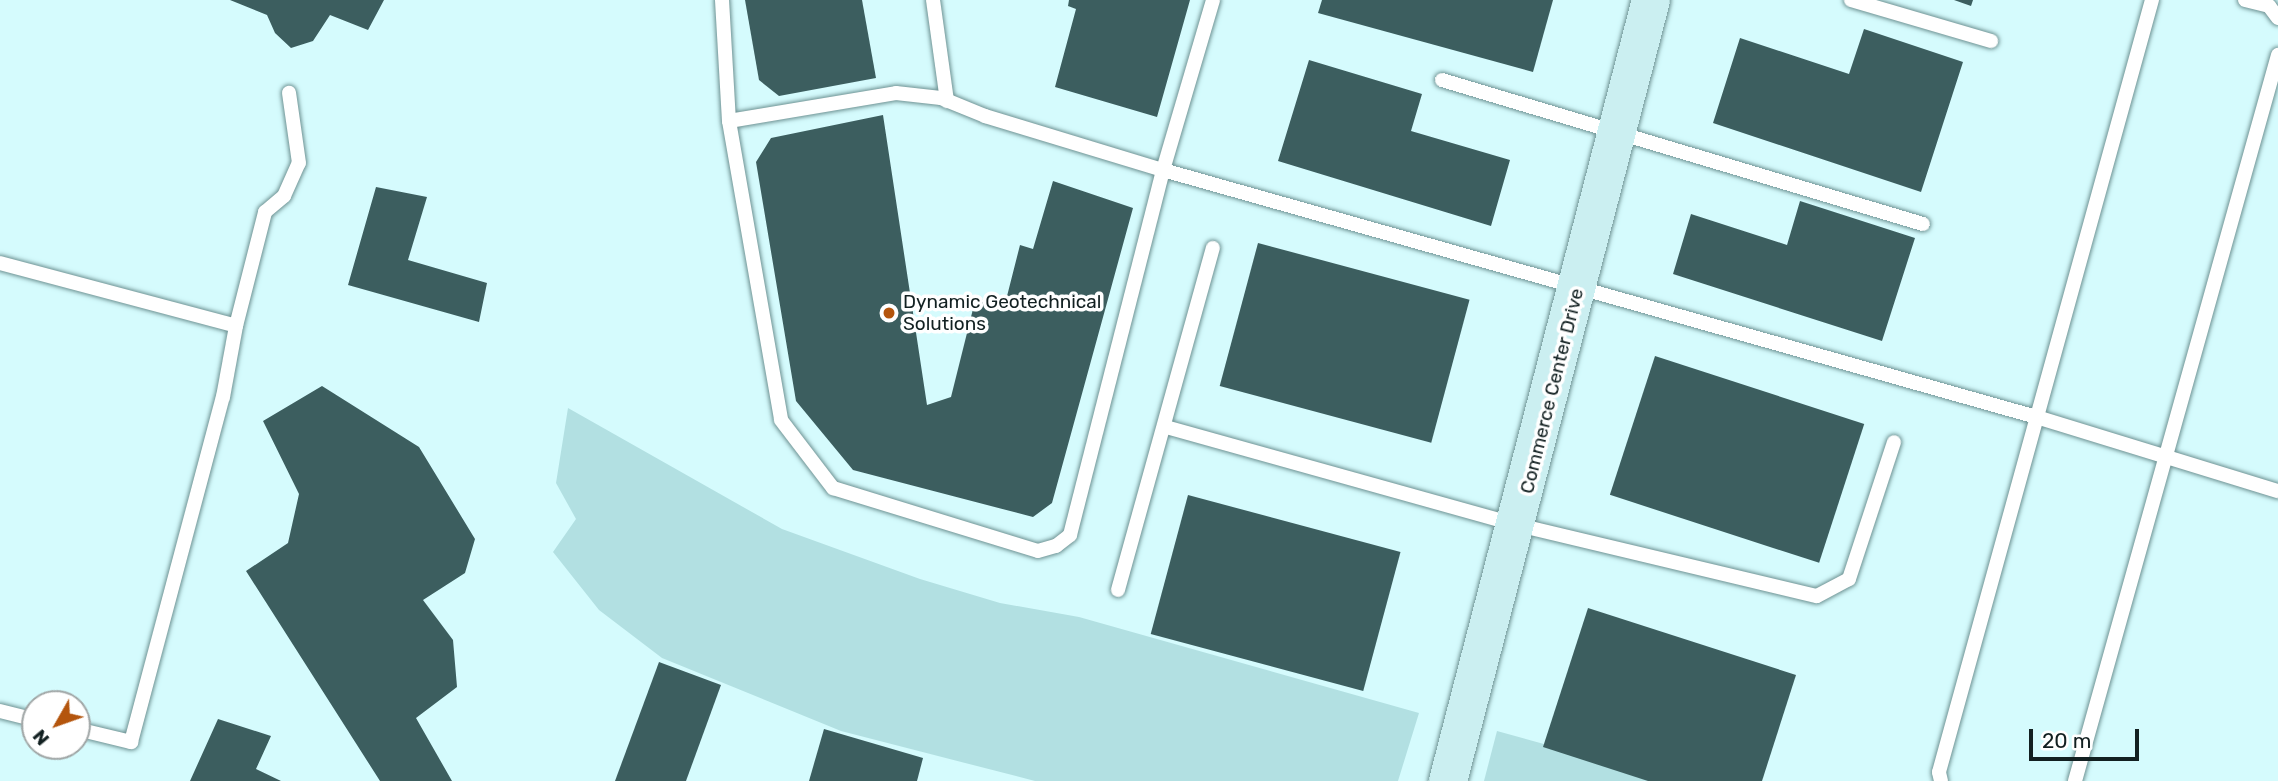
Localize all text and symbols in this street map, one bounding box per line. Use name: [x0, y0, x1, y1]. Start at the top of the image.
street label: Commerce Center Drive: [1515, 286, 1589, 496]
place label: Dynamic Geotechnical Solutions: [903, 291, 1101, 335]
marker: Dynamic Geotechnical Solutions: [881, 305, 897, 321]
north arrow: [21, 690, 91, 760]
scale bar: [2033, 714, 2143, 758]
text: N: [28, 725, 54, 750]
text: 20 m: [2042, 728, 2091, 753]

